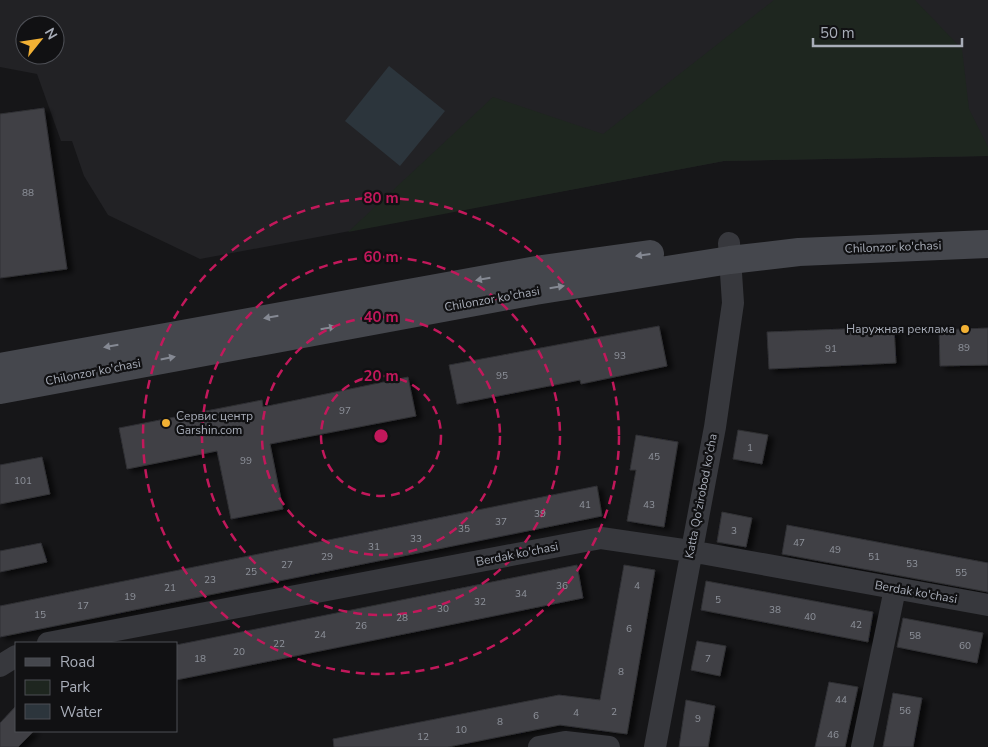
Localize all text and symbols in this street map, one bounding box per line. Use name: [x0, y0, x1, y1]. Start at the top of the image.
north arrow: [15, 15, 65, 65]
scale bar: [813, 15, 962, 47]
text: 50 m: [820, 23, 855, 43]
text: N: [40, 24, 62, 43]
house number: 88: [22, 186, 34, 200]
text: 80 m: [363, 188, 399, 208]
street label: Chilonzor ko'chasi: [844, 237, 942, 257]
text: 60 m: [363, 247, 399, 267]
one-way arrow: [635, 251, 651, 259]
one-way arrow: [474, 276, 490, 284]
street label: Chilonzor ko'chasi: [443, 283, 541, 315]
one-way arrow: [549, 283, 565, 291]
text: 40 m: [363, 307, 399, 327]
one-way arrow: [263, 314, 279, 322]
place label: Наружная реклама: [846, 321, 955, 337]
marker: Наружная реклама: [959, 323, 971, 335]
one-way arrow: [320, 324, 336, 332]
house number: 89: [958, 341, 970, 355]
house number: 91: [825, 342, 837, 356]
one-way arrow: [103, 343, 119, 351]
house number: 93: [614, 349, 626, 363]
one-way arrow: [161, 354, 176, 362]
street label: Chilonzor ko'chasi: [44, 355, 142, 389]
text: 20 m: [363, 366, 399, 386]
house number: 95: [496, 369, 508, 383]
house number: 97: [339, 404, 351, 418]
place label: Сервис центр Garshin.com: [176, 408, 253, 438]
marker: Сервис центр Garshin.com: [160, 417, 172, 429]
centre of rings: [372, 427, 390, 445]
street label: Katta Qo'zirobod ko'cha: [681, 432, 721, 560]
house number: 1: [747, 441, 753, 455]
house number: 45: [648, 450, 660, 464]
house number: 99: [240, 454, 252, 468]
house number: 101: [14, 474, 32, 488]
house number: 41: [579, 498, 591, 512]
house number: 43: [643, 498, 655, 512]
house number: 39: [534, 507, 546, 521]
house number: 37: [495, 515, 507, 529]
house number: 35: [458, 522, 470, 536]
house number: 3: [731, 524, 737, 538]
house number: 33: [410, 532, 422, 546]
house number: 47: [793, 536, 805, 550]
street label: Berdak ko'chasi: [474, 538, 560, 570]
house number: 31: [368, 540, 380, 554]
house number: 49: [829, 543, 841, 557]
house number: 29: [321, 550, 333, 564]
house number: 51: [868, 550, 880, 564]
house number: 53: [906, 557, 918, 571]
house number: 27: [281, 558, 293, 572]
house number: 25: [245, 565, 257, 579]
house number: 55: [955, 566, 967, 580]
house number: 23: [204, 573, 216, 587]
street label: Berdak ko'chasi: [873, 577, 959, 607]
house number: 36: [556, 579, 568, 593]
house number: 4: [634, 579, 640, 593]
house number: 21: [164, 581, 176, 595]
house number: 34: [515, 587, 527, 601]
house number: 19: [124, 590, 136, 604]
house number: 5: [715, 593, 721, 607]
house number: 32: [474, 595, 486, 609]
house number: 17: [77, 599, 89, 613]
house number: 30: [437, 602, 449, 616]
house number: 38: [769, 603, 781, 617]
house number: 15: [34, 608, 46, 622]
house number: 40: [804, 610, 816, 624]
house number: 28: [396, 611, 408, 625]
house number: 42: [850, 618, 862, 632]
house number: 26: [355, 619, 367, 633]
house number: 6: [626, 622, 632, 636]
house number: 24: [314, 628, 326, 642]
house number: 58: [909, 629, 921, 643]
house number: 22: [273, 637, 285, 651]
house number: 60: [959, 639, 971, 653]
legend: [15, 642, 178, 732]
house number: 20: [233, 645, 245, 659]
text: Road: [60, 652, 95, 672]
house number: 18: [194, 652, 206, 666]
house number: 7: [705, 652, 711, 666]
house number: 8: [618, 665, 624, 679]
text: Park: [60, 677, 90, 697]
house number: 44: [835, 693, 847, 707]
text: Water: [60, 702, 103, 722]
house number: 56: [899, 704, 911, 718]
house number: 2: [611, 705, 617, 719]
house number: 4: [573, 706, 579, 720]
house number: 6: [533, 709, 539, 723]
house number: 9: [695, 712, 701, 726]
house number: 8: [497, 715, 503, 729]
house number: 10: [455, 723, 467, 737]
house number: 46: [827, 728, 839, 742]
house number: 12: [417, 730, 429, 744]

